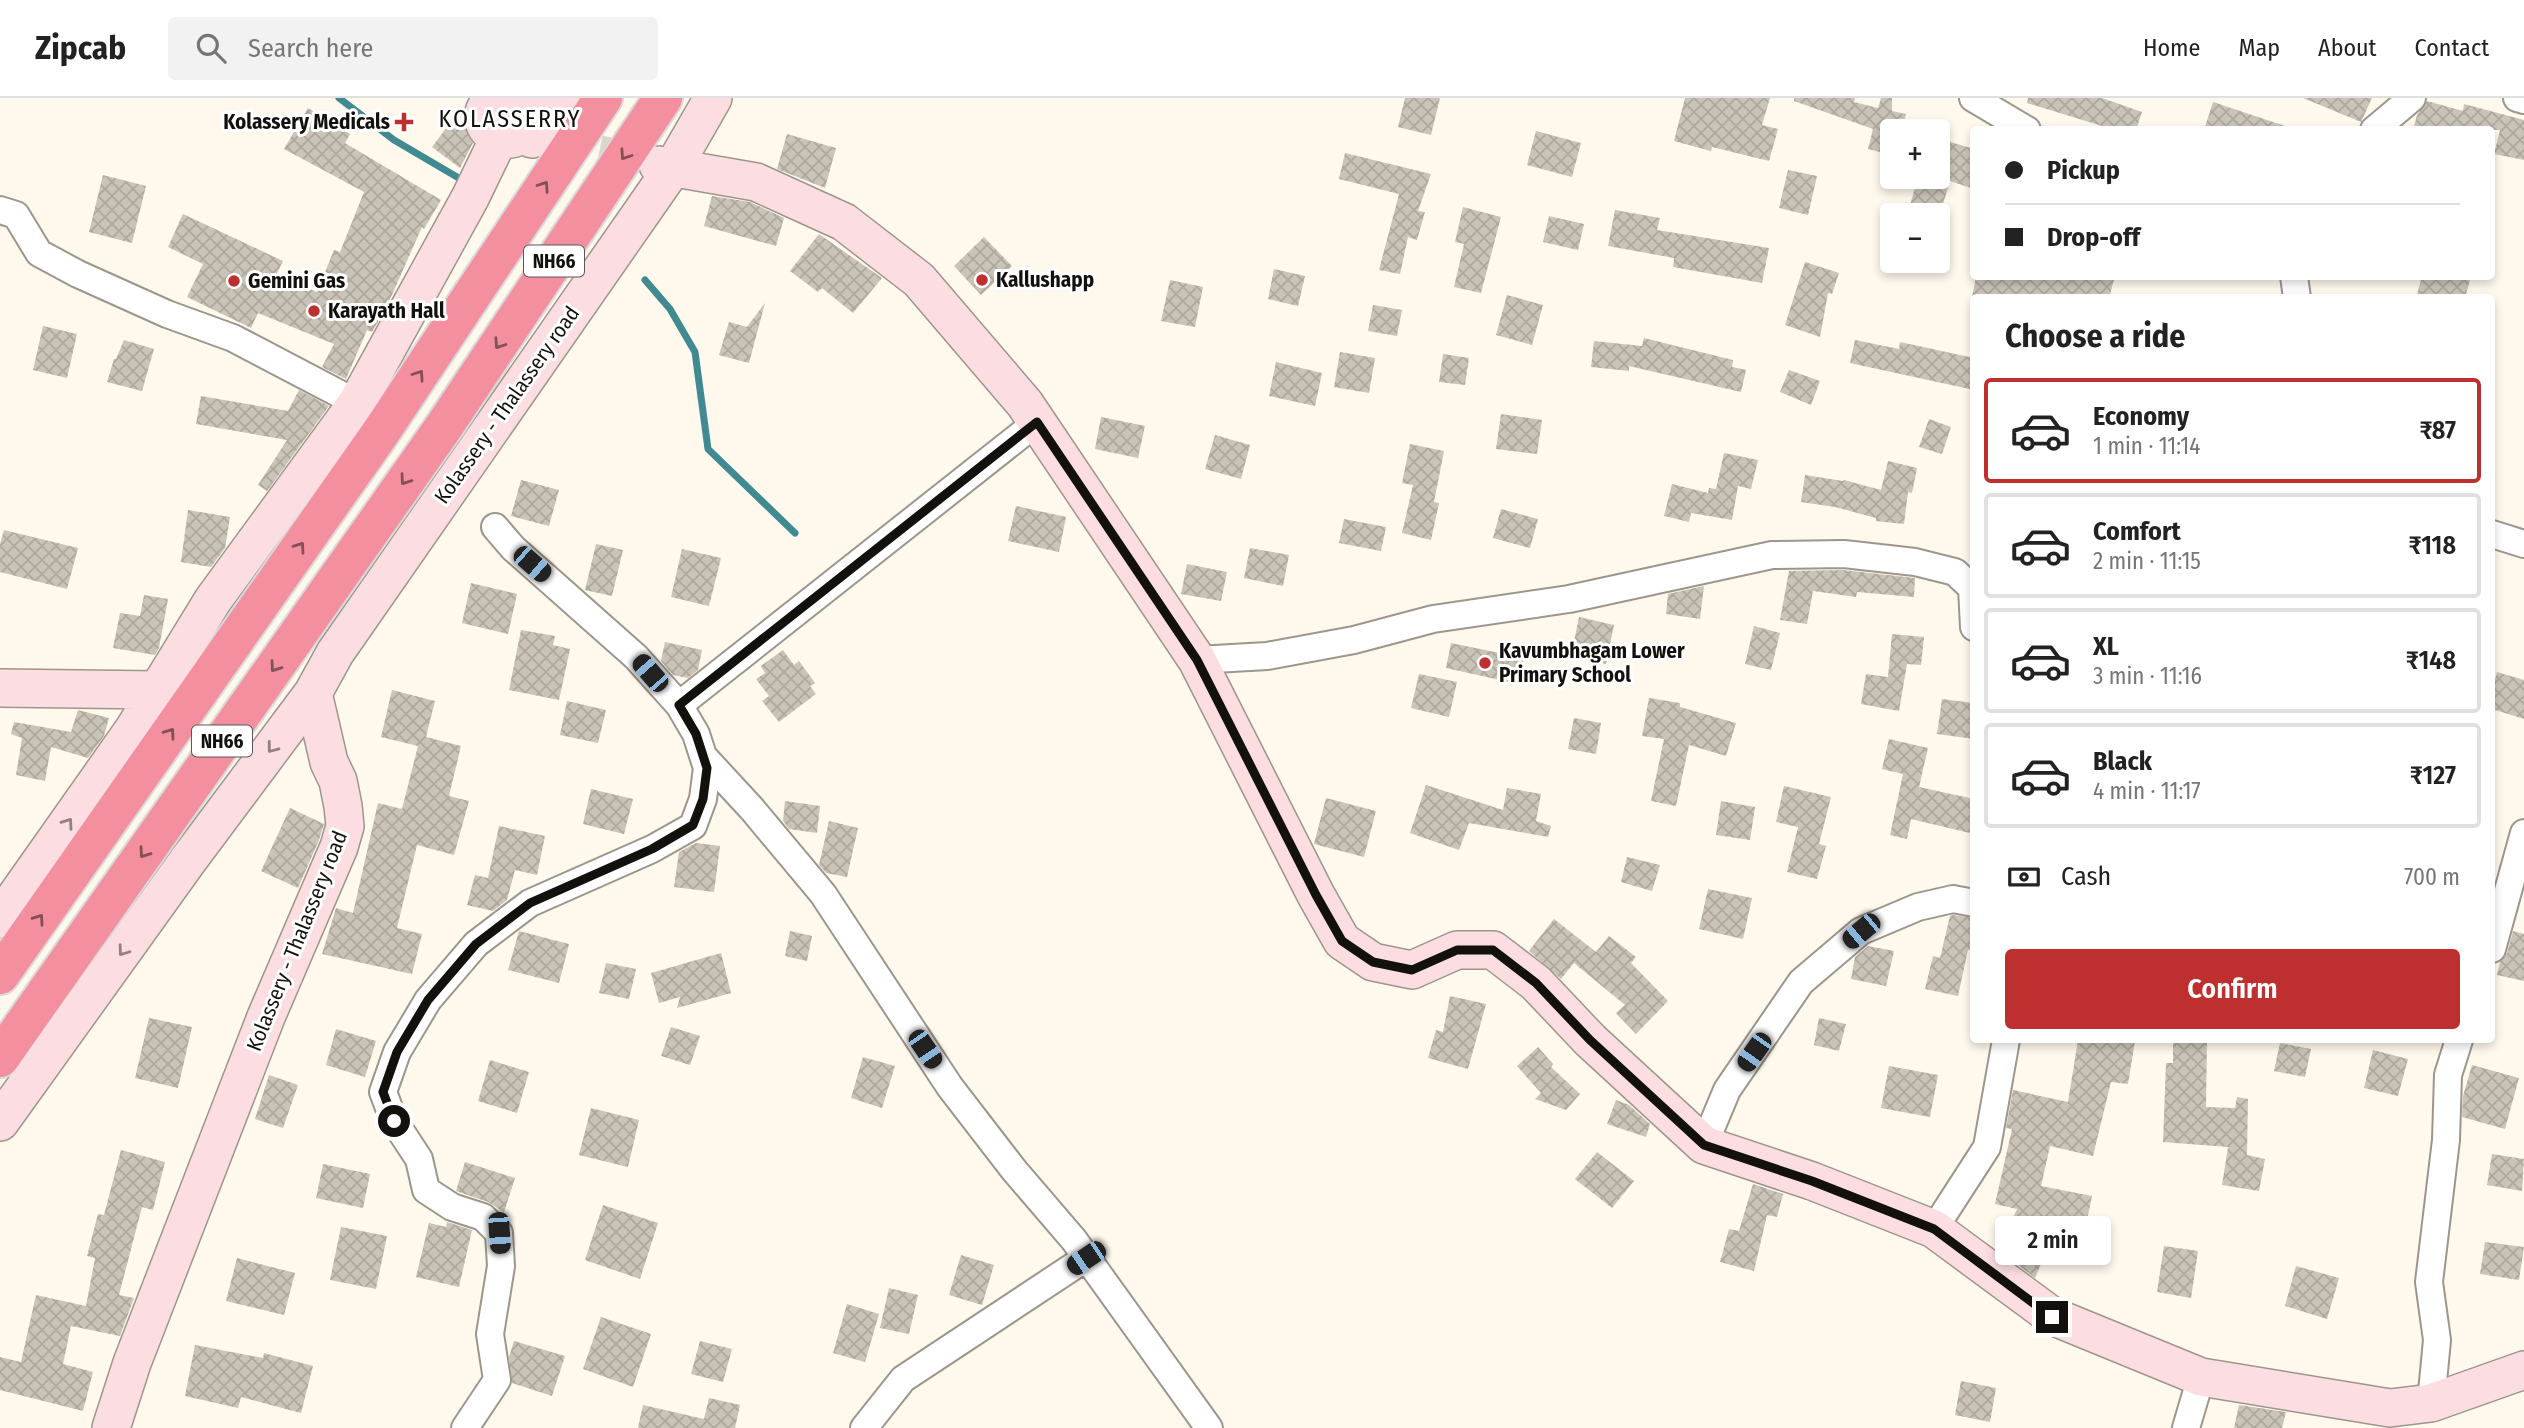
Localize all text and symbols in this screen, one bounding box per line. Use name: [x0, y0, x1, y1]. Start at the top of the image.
search box: [168, 17, 658, 80]
text: Zipcab: [35, 28, 126, 68]
icon: search: [192, 29, 230, 67]
text: Search here: [248, 33, 373, 64]
text: Home: [2143, 34, 2200, 62]
text: Map: [2238, 34, 2280, 62]
text: About: [2318, 34, 2376, 62]
text: Contact: [2414, 34, 2489, 62]
district label: KOLASSERRY: [439, 105, 581, 133]
place label: Kolassery Medicals: [223, 109, 390, 135]
marker: Kolassery Medicals: [396, 114, 412, 130]
map controls: [1880, 119, 1950, 273]
button: +: [1880, 119, 1950, 189]
one-way arrow: [621, 147, 634, 160]
text: Pickup: [2047, 155, 2120, 186]
one-way arrow: [536, 181, 549, 194]
button: −: [1880, 203, 1950, 273]
text: Drop-off: [2047, 222, 2140, 253]
road number: NH66: [524, 246, 584, 276]
place label: Kallushapp: [996, 267, 1094, 293]
place label: Gemini Gas: [248, 268, 345, 294]
marker: Kallushapp: [974, 272, 990, 288]
marker: Gemini Gas: [226, 273, 242, 289]
place label: Karayath Hall: [328, 298, 445, 324]
street label: Kolassery - Thalassery road: [429, 301, 585, 509]
marker: Karayath Hall: [306, 303, 322, 319]
text: Choose a ride: [2005, 317, 2186, 355]
one-way arrow: [495, 336, 507, 349]
one-way arrow: [410, 370, 423, 383]
icon: car: [2009, 399, 2072, 462]
text: Economy: [2093, 401, 2189, 432]
text: ₹87: [2419, 415, 2456, 446]
text: 1 min · 11:14: [2093, 432, 2200, 460]
one-way arrow: [401, 472, 413, 485]
icon: car: [2009, 514, 2072, 577]
text: Comfort: [2093, 516, 2181, 547]
text: ₹118: [2409, 530, 2456, 561]
one-way arrow: [292, 542, 304, 555]
car: [510, 542, 555, 586]
text: 2 min · 11:15: [2093, 547, 2201, 575]
icon: car: [2009, 629, 2072, 692]
text: XL: [2093, 631, 2119, 662]
place label: Kavumbhagam Lower Primary School: [1499, 638, 1685, 688]
text: ₹148: [2406, 645, 2456, 676]
car: [629, 650, 672, 696]
marker: Kavumbhagam Lower Primary School: [1477, 655, 1493, 671]
one-way arrow: [271, 659, 283, 672]
text: 3 min · 11:16: [2093, 662, 2202, 690]
road number: NH66: [192, 726, 252, 756]
one-way arrow: [162, 728, 174, 741]
one-way arrow: [268, 740, 281, 753]
icon: car: [2009, 744, 2072, 807]
text: Black: [2093, 746, 2152, 777]
text: ₹127: [2410, 760, 2456, 791]
text: 4 min · 11:17: [2093, 777, 2201, 805]
one-way arrow: [60, 818, 72, 831]
street label: Kolassery - Thalassery road: [241, 827, 353, 1055]
one-way arrow: [140, 845, 152, 858]
icon: cash: [2005, 858, 2043, 896]
text: Cash: [2061, 861, 2111, 892]
text: 700 m: [2404, 863, 2460, 891]
car: [1839, 909, 1884, 953]
one-way arrow: [31, 914, 43, 927]
one-way arrow: [119, 943, 131, 956]
button: Confirm: [2005, 949, 2460, 1029]
car: [905, 1026, 946, 1072]
car: [1734, 1029, 1775, 1075]
route start: [378, 1105, 410, 1137]
car: [488, 1211, 511, 1255]
callout: 2 min: [1994, 1216, 2110, 1264]
text: 2 min: [2027, 1226, 2079, 1254]
car: [1063, 1238, 1110, 1278]
route end: [2036, 1301, 2068, 1333]

